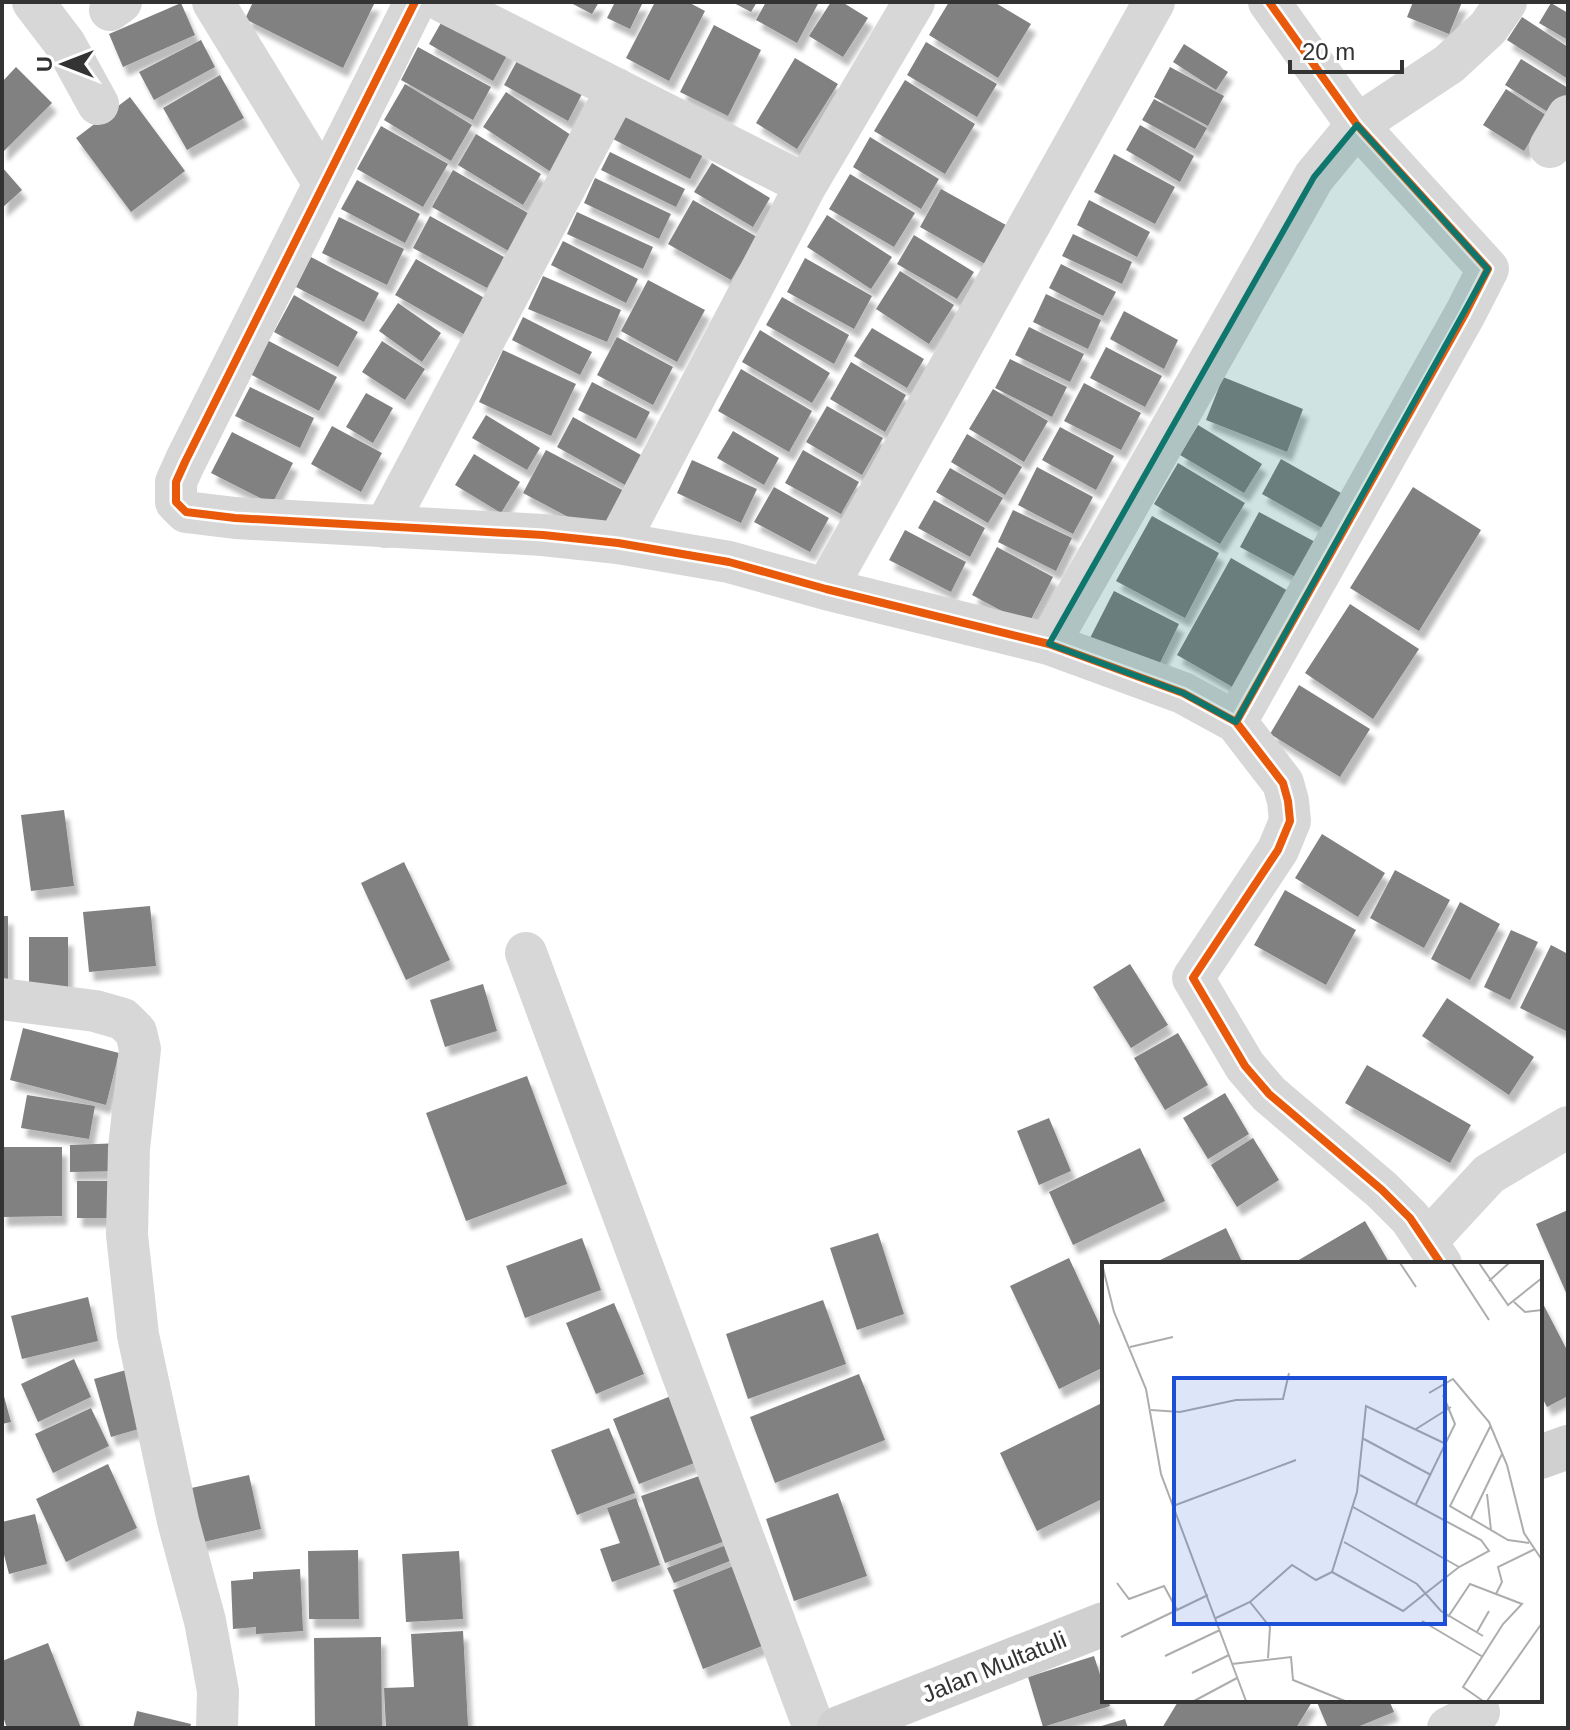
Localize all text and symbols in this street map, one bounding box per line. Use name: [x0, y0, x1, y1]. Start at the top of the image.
north arrow: [24, 24, 104, 104]
scale bar: [1290, 24, 1402, 74]
text: 20 m: [1302, 38, 1355, 65]
text: U: [32, 56, 57, 72]
inset map: [1102, 1262, 1542, 1702]
street label: Jalan Multatuli: [918, 1625, 1070, 1708]

